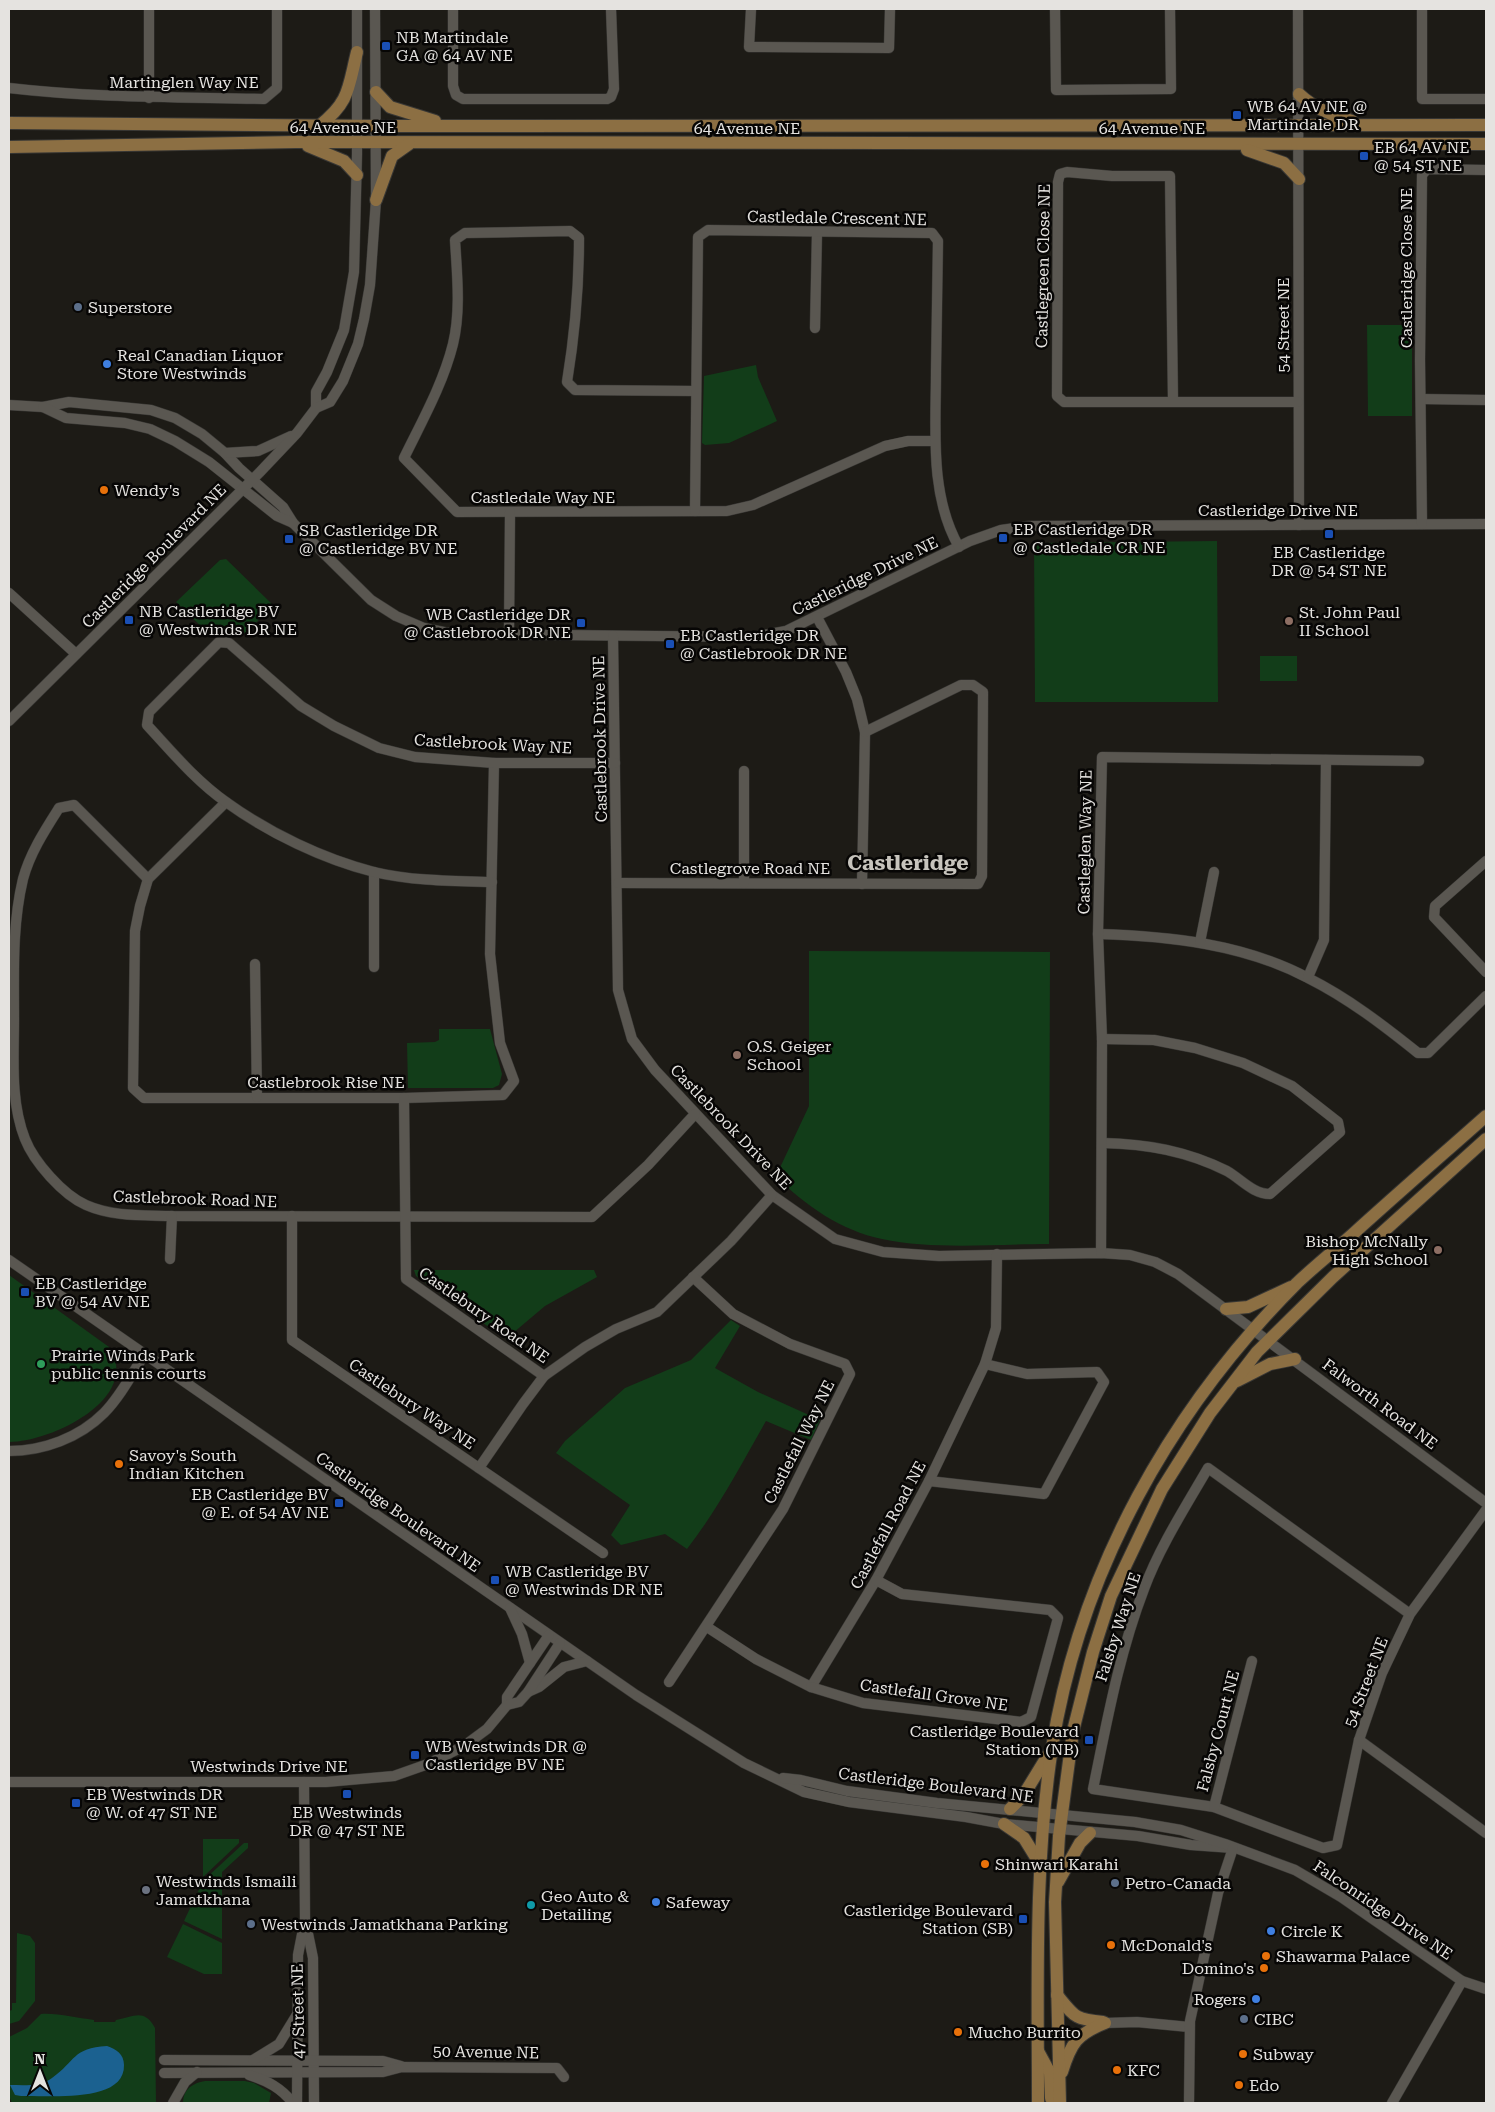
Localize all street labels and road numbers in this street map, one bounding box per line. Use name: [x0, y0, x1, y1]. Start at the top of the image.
street label: Martinglen Way NE: [109, 73, 259, 92]
street label: 64 Avenue NE: [290, 118, 396, 137]
street label: 64 Avenue NE: [694, 119, 800, 138]
street label: 64 Avenue NE: [1099, 119, 1205, 138]
street label: Castlegreen Close NE: [1032, 184, 1054, 348]
street label: Castleridge Close NE: [1397, 188, 1416, 348]
street label: Castledale Crescent NE: [747, 207, 927, 229]
street label: 54 Street NE: [1274, 278, 1293, 372]
street label: Castleridge Boulevard NE: [78, 480, 230, 632]
street label: Castledale Way NE: [471, 488, 615, 507]
street label: Castleridge Drive NE: [1198, 501, 1358, 520]
street label: Castleridge Drive NE: [789, 532, 941, 620]
street label: Castlebrook Drive NE: [589, 655, 611, 823]
street label: Castlebrook Way NE: [413, 730, 573, 758]
street label: Castleglen Way NE: [1074, 769, 1096, 915]
street label: Castlegrove Road NE: [670, 859, 830, 878]
street label: Castlebrook Drive NE: [666, 1060, 796, 1194]
street label: Castlebrook Rise NE: [247, 1073, 405, 1092]
street label: Castlebrook Road NE: [113, 1187, 277, 1211]
street label: Castlebury Road NE: [415, 1263, 553, 1367]
street label: Castlebury Way NE: [345, 1355, 479, 1453]
street label: Falworth Road NE: [1319, 1355, 1441, 1453]
street label: Castlefall Way NE: [760, 1377, 838, 1507]
street label: Castleridge Boulevard NE: [312, 1448, 484, 1576]
street label: Castlefall Road NE: [846, 1458, 930, 1592]
street label: Falsby Way NE: [1091, 1570, 1145, 1684]
street label: 54 Street NE: [1340, 1634, 1392, 1730]
street label: Falsby Court NE: [1193, 1668, 1243, 1794]
street label: Castlefall Grove NE: [859, 1675, 1009, 1715]
street label: Westwinds Drive NE: [190, 1757, 348, 1776]
street label: Castleridge Boulevard NE: [837, 1764, 1035, 1806]
street label: Falconridge Drive NE: [1310, 1856, 1456, 1964]
street label: 47 Street NE: [288, 1963, 308, 2059]
street label: 50 Avenue NE: [433, 2042, 539, 2062]

